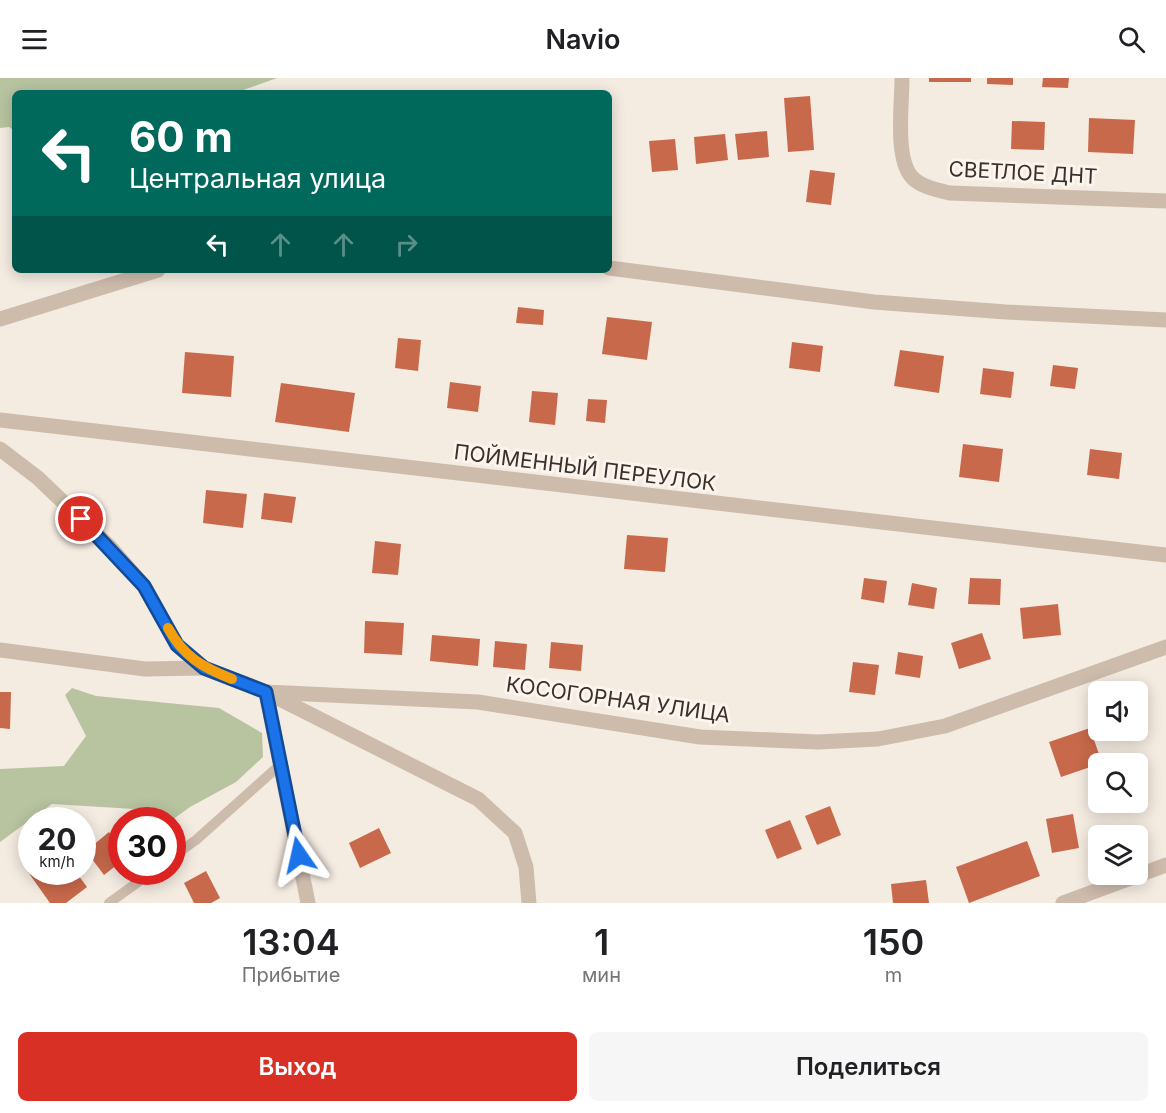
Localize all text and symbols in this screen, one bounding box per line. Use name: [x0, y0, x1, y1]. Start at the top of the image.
icon: menu: [18, 23, 51, 56]
text: Navio: [546, 23, 620, 56]
icon: search: [1115, 23, 1148, 56]
text: 60 m: [129, 111, 233, 162]
icon: left: [30, 114, 108, 192]
street label: СВЕТЛОЕ ДНТ: [948, 156, 1098, 189]
text: Центральная улица: [129, 162, 386, 195]
icon: left: [201, 228, 234, 261]
icon: ahead: [264, 228, 297, 261]
icon: ahead: [327, 228, 360, 261]
icon: right: [390, 228, 423, 261]
street label: ПОЙМЕННЫЙ ПЕРЕУЛОК: [453, 438, 718, 496]
pin: [55, 493, 106, 544]
icon: arrive: [64, 502, 97, 535]
street label: КОСОГОРНАЯ УЛИЦА: [505, 671, 732, 728]
map controls: [1088, 681, 1148, 885]
button: sound: [1088, 681, 1148, 741]
button: search: [1088, 753, 1148, 813]
speed limit sign: 30: [108, 807, 186, 885]
text: 20: [37, 821, 77, 857]
position arrow: [267, 823, 331, 887]
button: layers: [1088, 825, 1148, 885]
text: km/h: [39, 852, 75, 871]
text: 13:04: [242, 920, 340, 964]
text: 1: [594, 920, 609, 964]
text: 150: [863, 920, 924, 964]
text: Прибытие: [242, 963, 340, 987]
text: мин: [582, 963, 621, 987]
text: m: [885, 963, 902, 987]
button: Выход: [18, 1032, 577, 1101]
button: Поделиться: [589, 1032, 1148, 1101]

